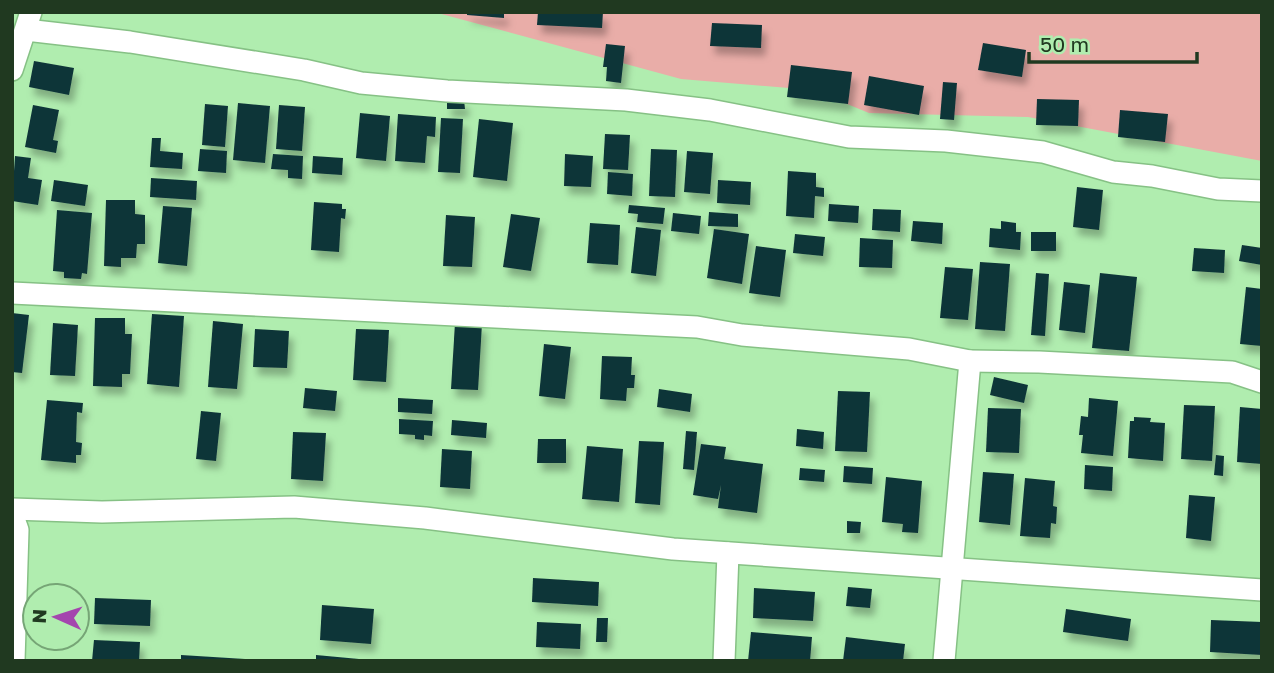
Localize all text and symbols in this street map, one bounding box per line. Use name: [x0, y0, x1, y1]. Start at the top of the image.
scale bar: [1029, 21, 1197, 65]
text: 50 m: [1040, 31, 1089, 57]
north arrow: [21, 582, 91, 652]
text: N: [27, 608, 50, 624]

